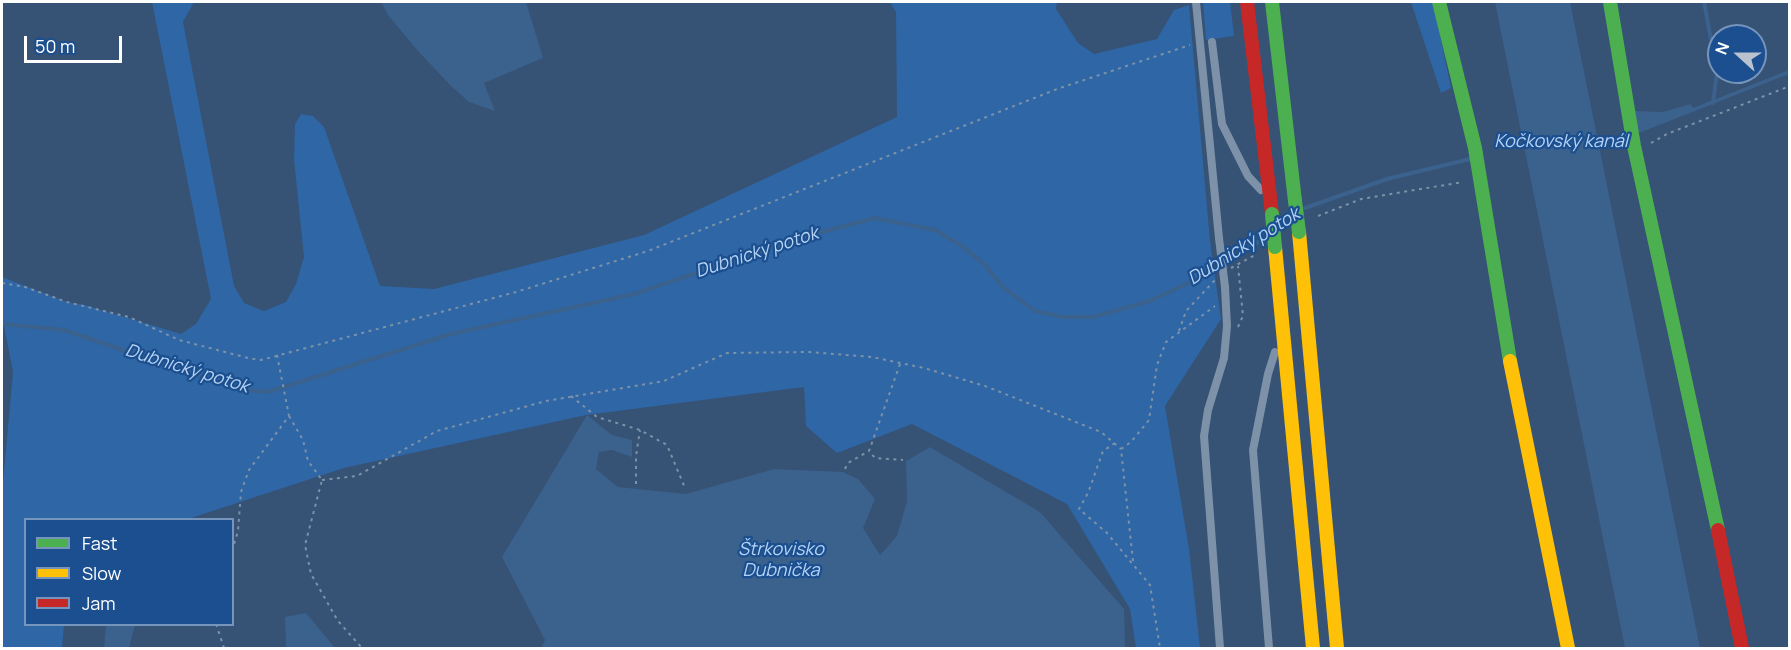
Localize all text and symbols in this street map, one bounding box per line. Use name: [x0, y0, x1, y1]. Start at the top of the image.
scale bar: [27, 24, 124, 62]
north arrow: [1707, 24, 1767, 84]
text: 50 m: [35, 34, 75, 58]
text: N: [1710, 39, 1734, 58]
water label: Kočkovský kanál: [1494, 131, 1628, 153]
water label: Dubnický potok: [1184, 204, 1304, 290]
water label: Dubnický potok: [693, 223, 821, 283]
water label: Dubnický potok: [123, 340, 251, 398]
legend: [24, 518, 234, 626]
text: Fast: [82, 531, 117, 555]
water label: Štrkovisko Dubnička: [738, 539, 824, 582]
text: Slow: [82, 561, 121, 585]
text: Jam: [82, 591, 116, 615]

